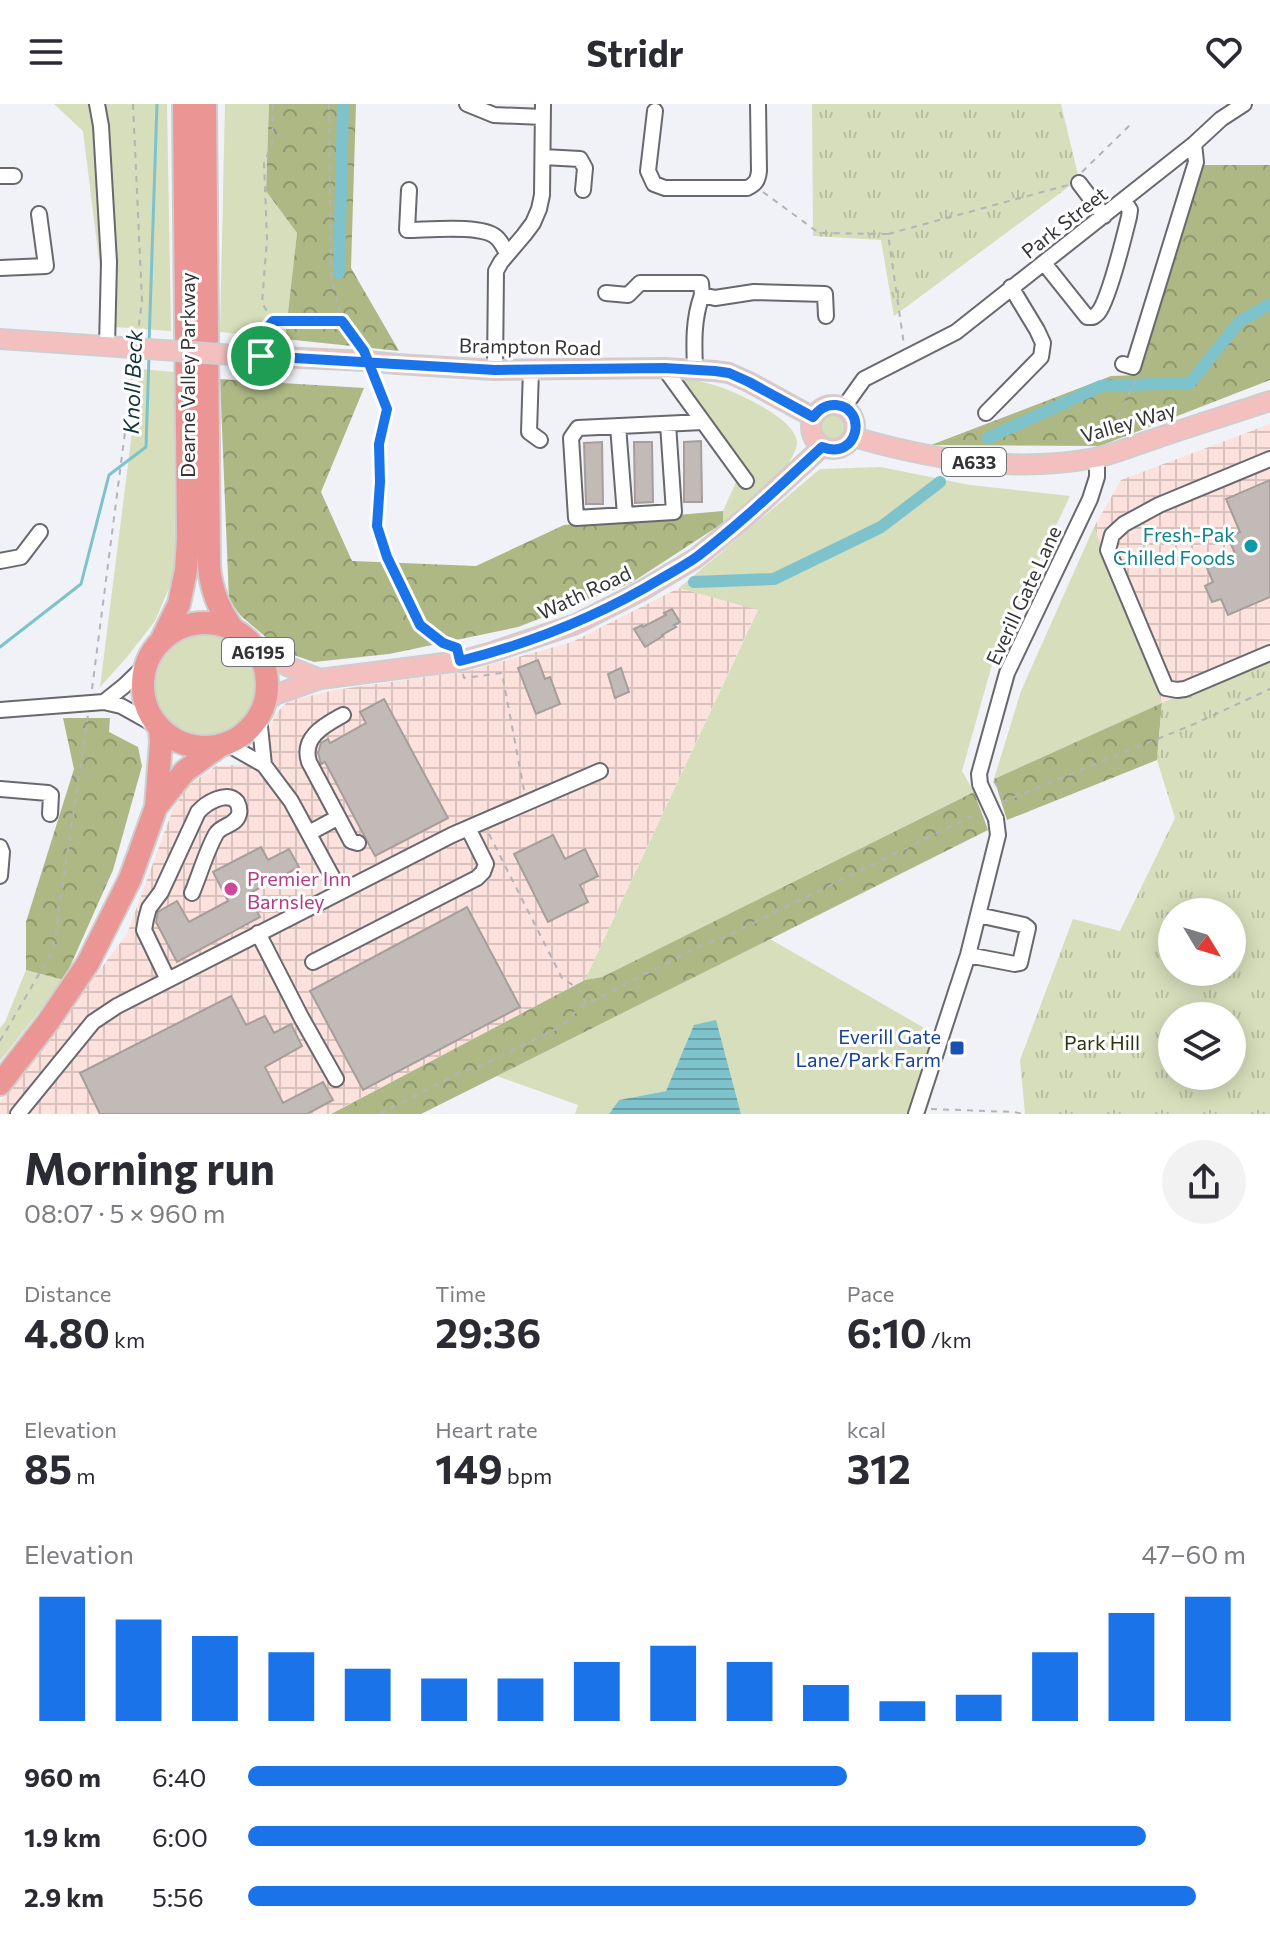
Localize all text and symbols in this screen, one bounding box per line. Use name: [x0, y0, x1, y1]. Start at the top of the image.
icon: menu: [24, 30, 68, 74]
text: Stridr: [586, 30, 684, 74]
icon: heart: [1202, 30, 1246, 74]
street label: Park Street: [1016, 181, 1112, 263]
street label: Dearne Valley Parkway: [175, 272, 199, 478]
pin: [227, 322, 295, 390]
water label: Knoll Beck: [117, 328, 147, 435]
street label: Brampton Road: [459, 333, 601, 359]
icon: arrive: [239, 334, 283, 378]
street label: Valley Way: [1078, 397, 1178, 447]
road number: A633: [942, 448, 1006, 476]
street label: Everill Gate Lane: [980, 522, 1066, 668]
place label: Fresh-Pak Chilled Foods: [1113, 522, 1235, 569]
marker: Fresh-Pak Chilled Foods: [1242, 537, 1260, 555]
street label: Wath Road: [534, 560, 634, 624]
road number: A6195: [222, 638, 294, 666]
place label: Premier Inn Barnsley: [247, 866, 351, 913]
marker: Premier Inn Barnsley: [222, 880, 240, 898]
north arrow: [1158, 898, 1246, 986]
map controls: [1158, 898, 1246, 1090]
button: layers: [1158, 1002, 1246, 1090]
place label: Everill Gate Lane/Park Farm: [796, 1024, 941, 1071]
park label: Park Hill: [1064, 1030, 1140, 1054]
marker: Everill Gate Lane/Park Farm: [948, 1039, 966, 1057]
text: Morning run: [24, 1140, 275, 1194]
button: share: [1162, 1140, 1246, 1224]
text: 08:07 · 5 × 960 m: [24, 1197, 225, 1228]
text: Distance: [24, 1280, 111, 1307]
text: Time: [435, 1280, 486, 1307]
text: Pace: [847, 1280, 894, 1307]
text: 4.80: [24, 1307, 110, 1356]
text: 29:36: [435, 1307, 541, 1356]
text: 6:10: [847, 1307, 927, 1356]
text: km: [110, 1326, 145, 1353]
text: /km: [927, 1326, 972, 1353]
text: Elevation: [24, 1416, 117, 1443]
text: Heart rate: [435, 1416, 538, 1443]
text: kcal: [847, 1416, 886, 1443]
text: 85: [24, 1443, 72, 1492]
text: 149: [435, 1443, 503, 1492]
text: 312: [847, 1443, 911, 1492]
text: m: [72, 1462, 95, 1489]
text: bpm: [503, 1462, 552, 1489]
text: Elevation: [24, 1538, 134, 1569]
text: 47–60 m: [1141, 1538, 1246, 1569]
text: 960 m: [24, 1761, 101, 1792]
text: 6:40: [152, 1761, 206, 1792]
text: 1.9 km: [24, 1821, 101, 1852]
text: 6:00: [152, 1821, 208, 1852]
text: 2.9 km: [24, 1881, 104, 1912]
text: 5:56: [152, 1881, 204, 1912]

